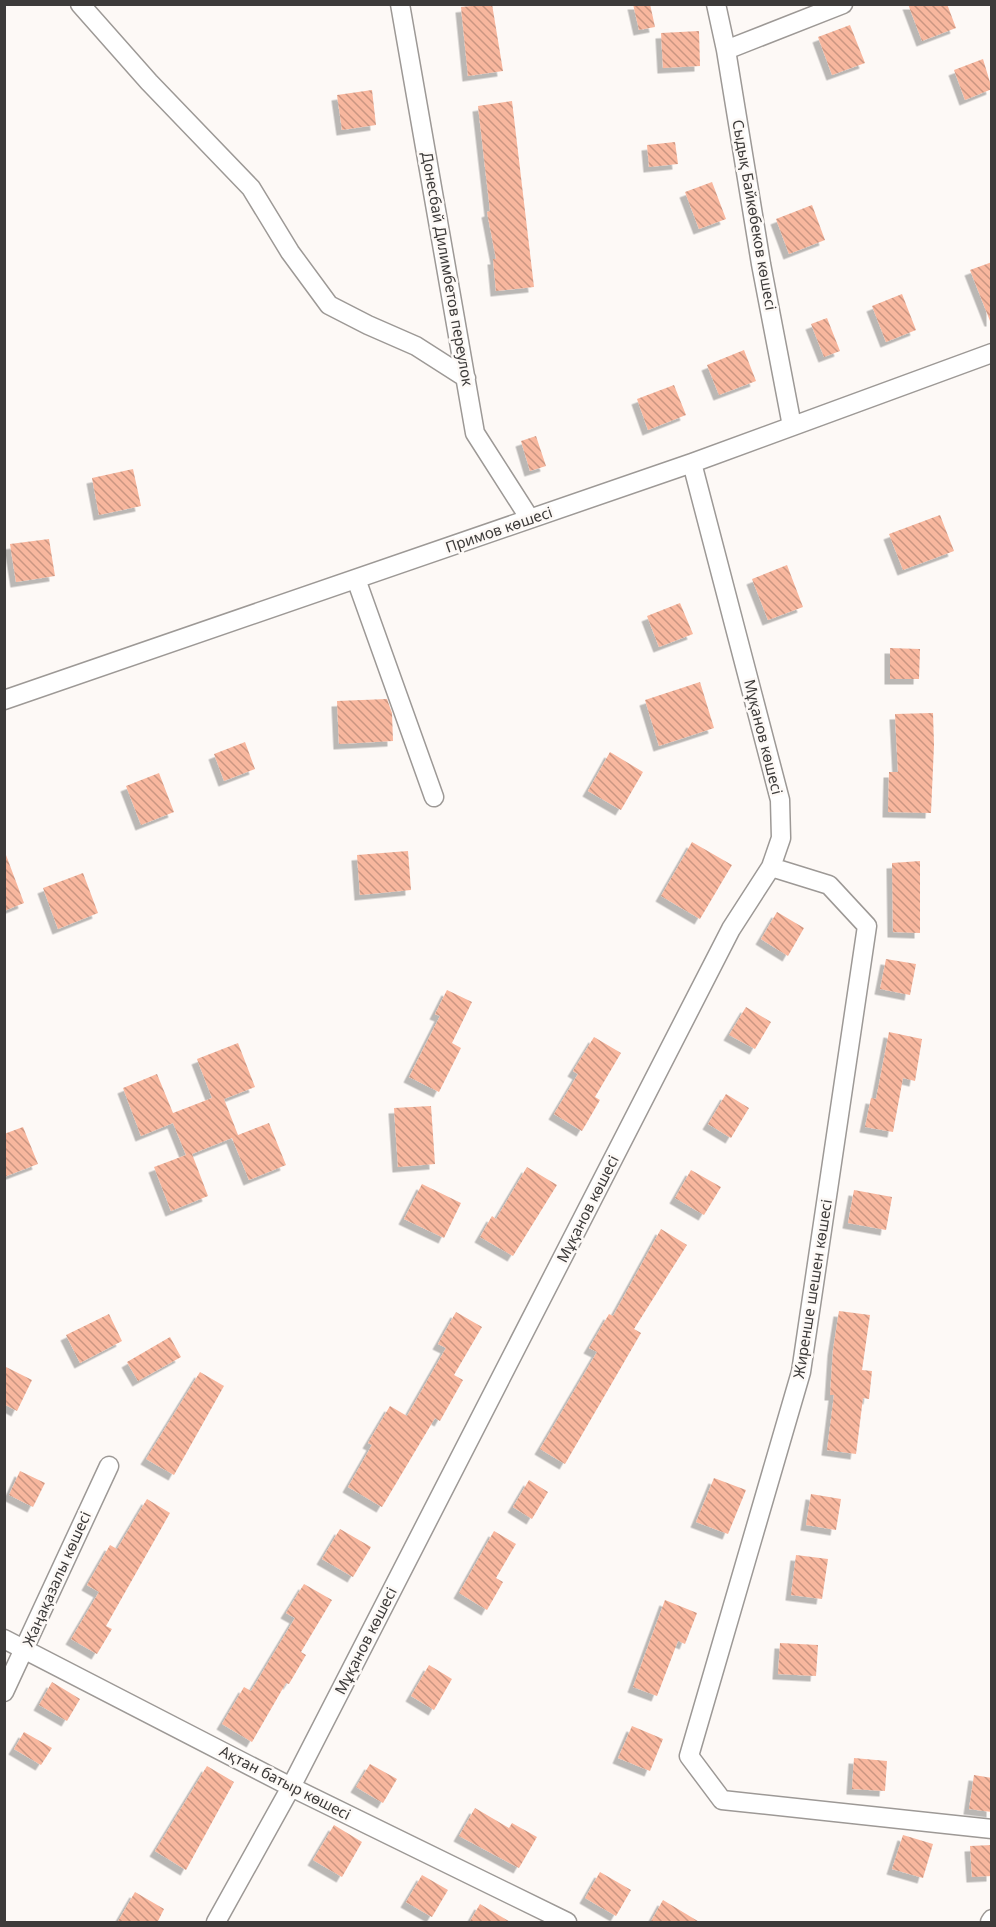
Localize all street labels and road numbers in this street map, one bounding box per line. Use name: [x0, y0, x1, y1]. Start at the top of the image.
street label: Сыдық Байкөбеков көшесі: [728, 118, 782, 312]
street label: Донесбай Дилимбетов переулок: [418, 150, 478, 387]
street label: Примов көшесі: [443, 501, 555, 557]
street label: Мұқанов көшесі: [740, 677, 788, 796]
street label: Мұқанов көшесі: [551, 1151, 623, 1266]
street label: Жиренше шешен көшесі: [788, 1198, 836, 1380]
street label: Жаңақазалы көшесі: [17, 1508, 95, 1649]
street label: Мұқанов көшесі: [329, 1583, 401, 1698]
street label: Ақтан батыр көшесі: [217, 1740, 354, 1824]

